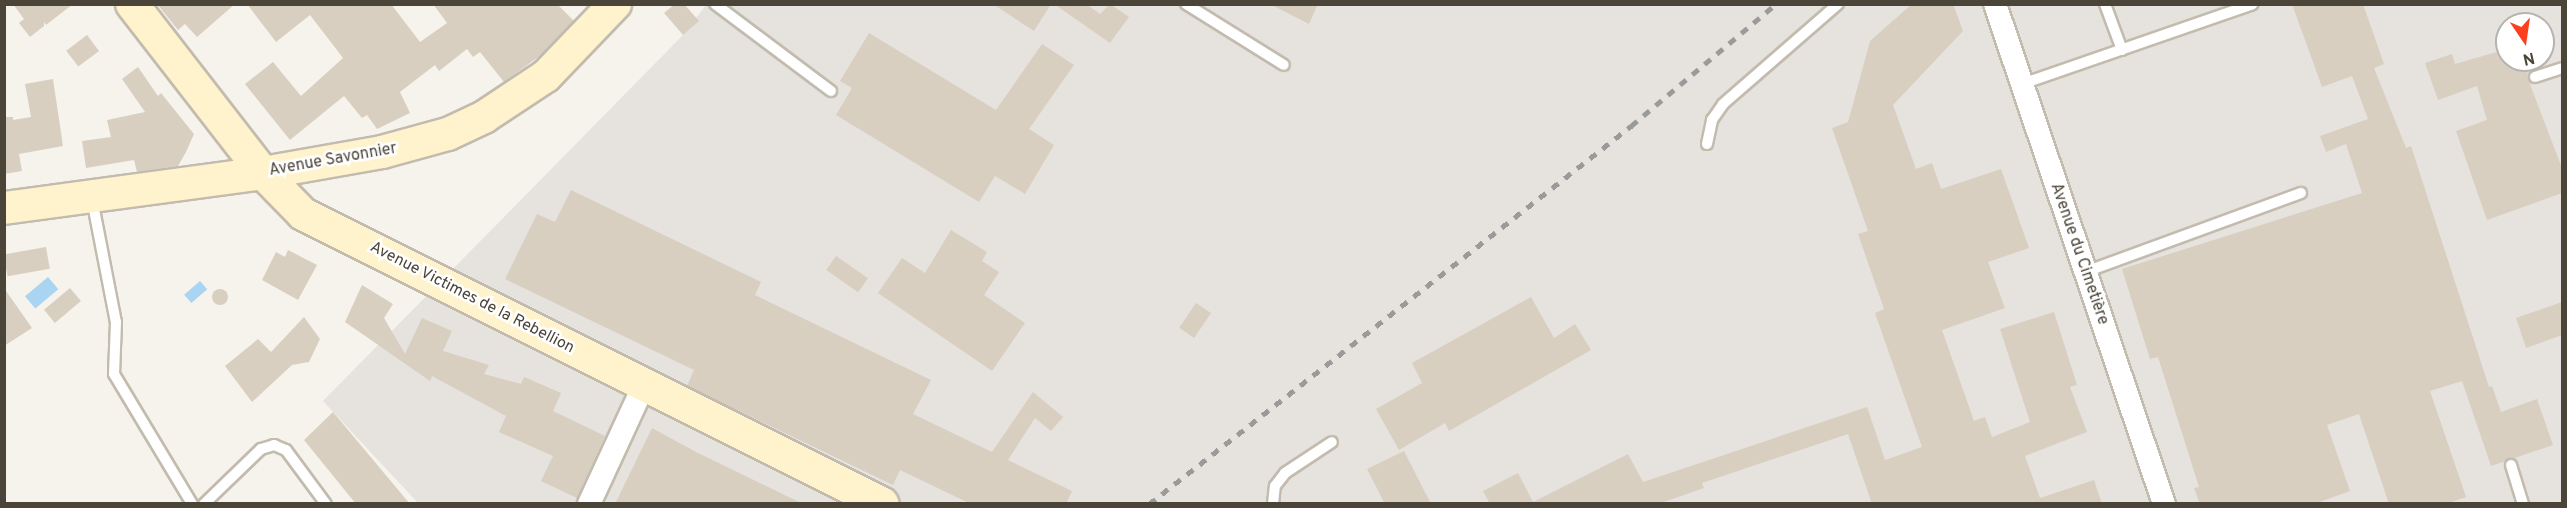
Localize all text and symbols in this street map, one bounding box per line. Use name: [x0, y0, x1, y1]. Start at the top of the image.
north arrow: [2495, 12, 2555, 72]
text: N: [2521, 47, 2536, 69]
street label: Avenue Savonnier: [268, 139, 398, 181]
street label: Avenue du Cimetière: [2046, 181, 2112, 327]
street label: Avenue Victimes de la Rebellion: [366, 238, 578, 358]

